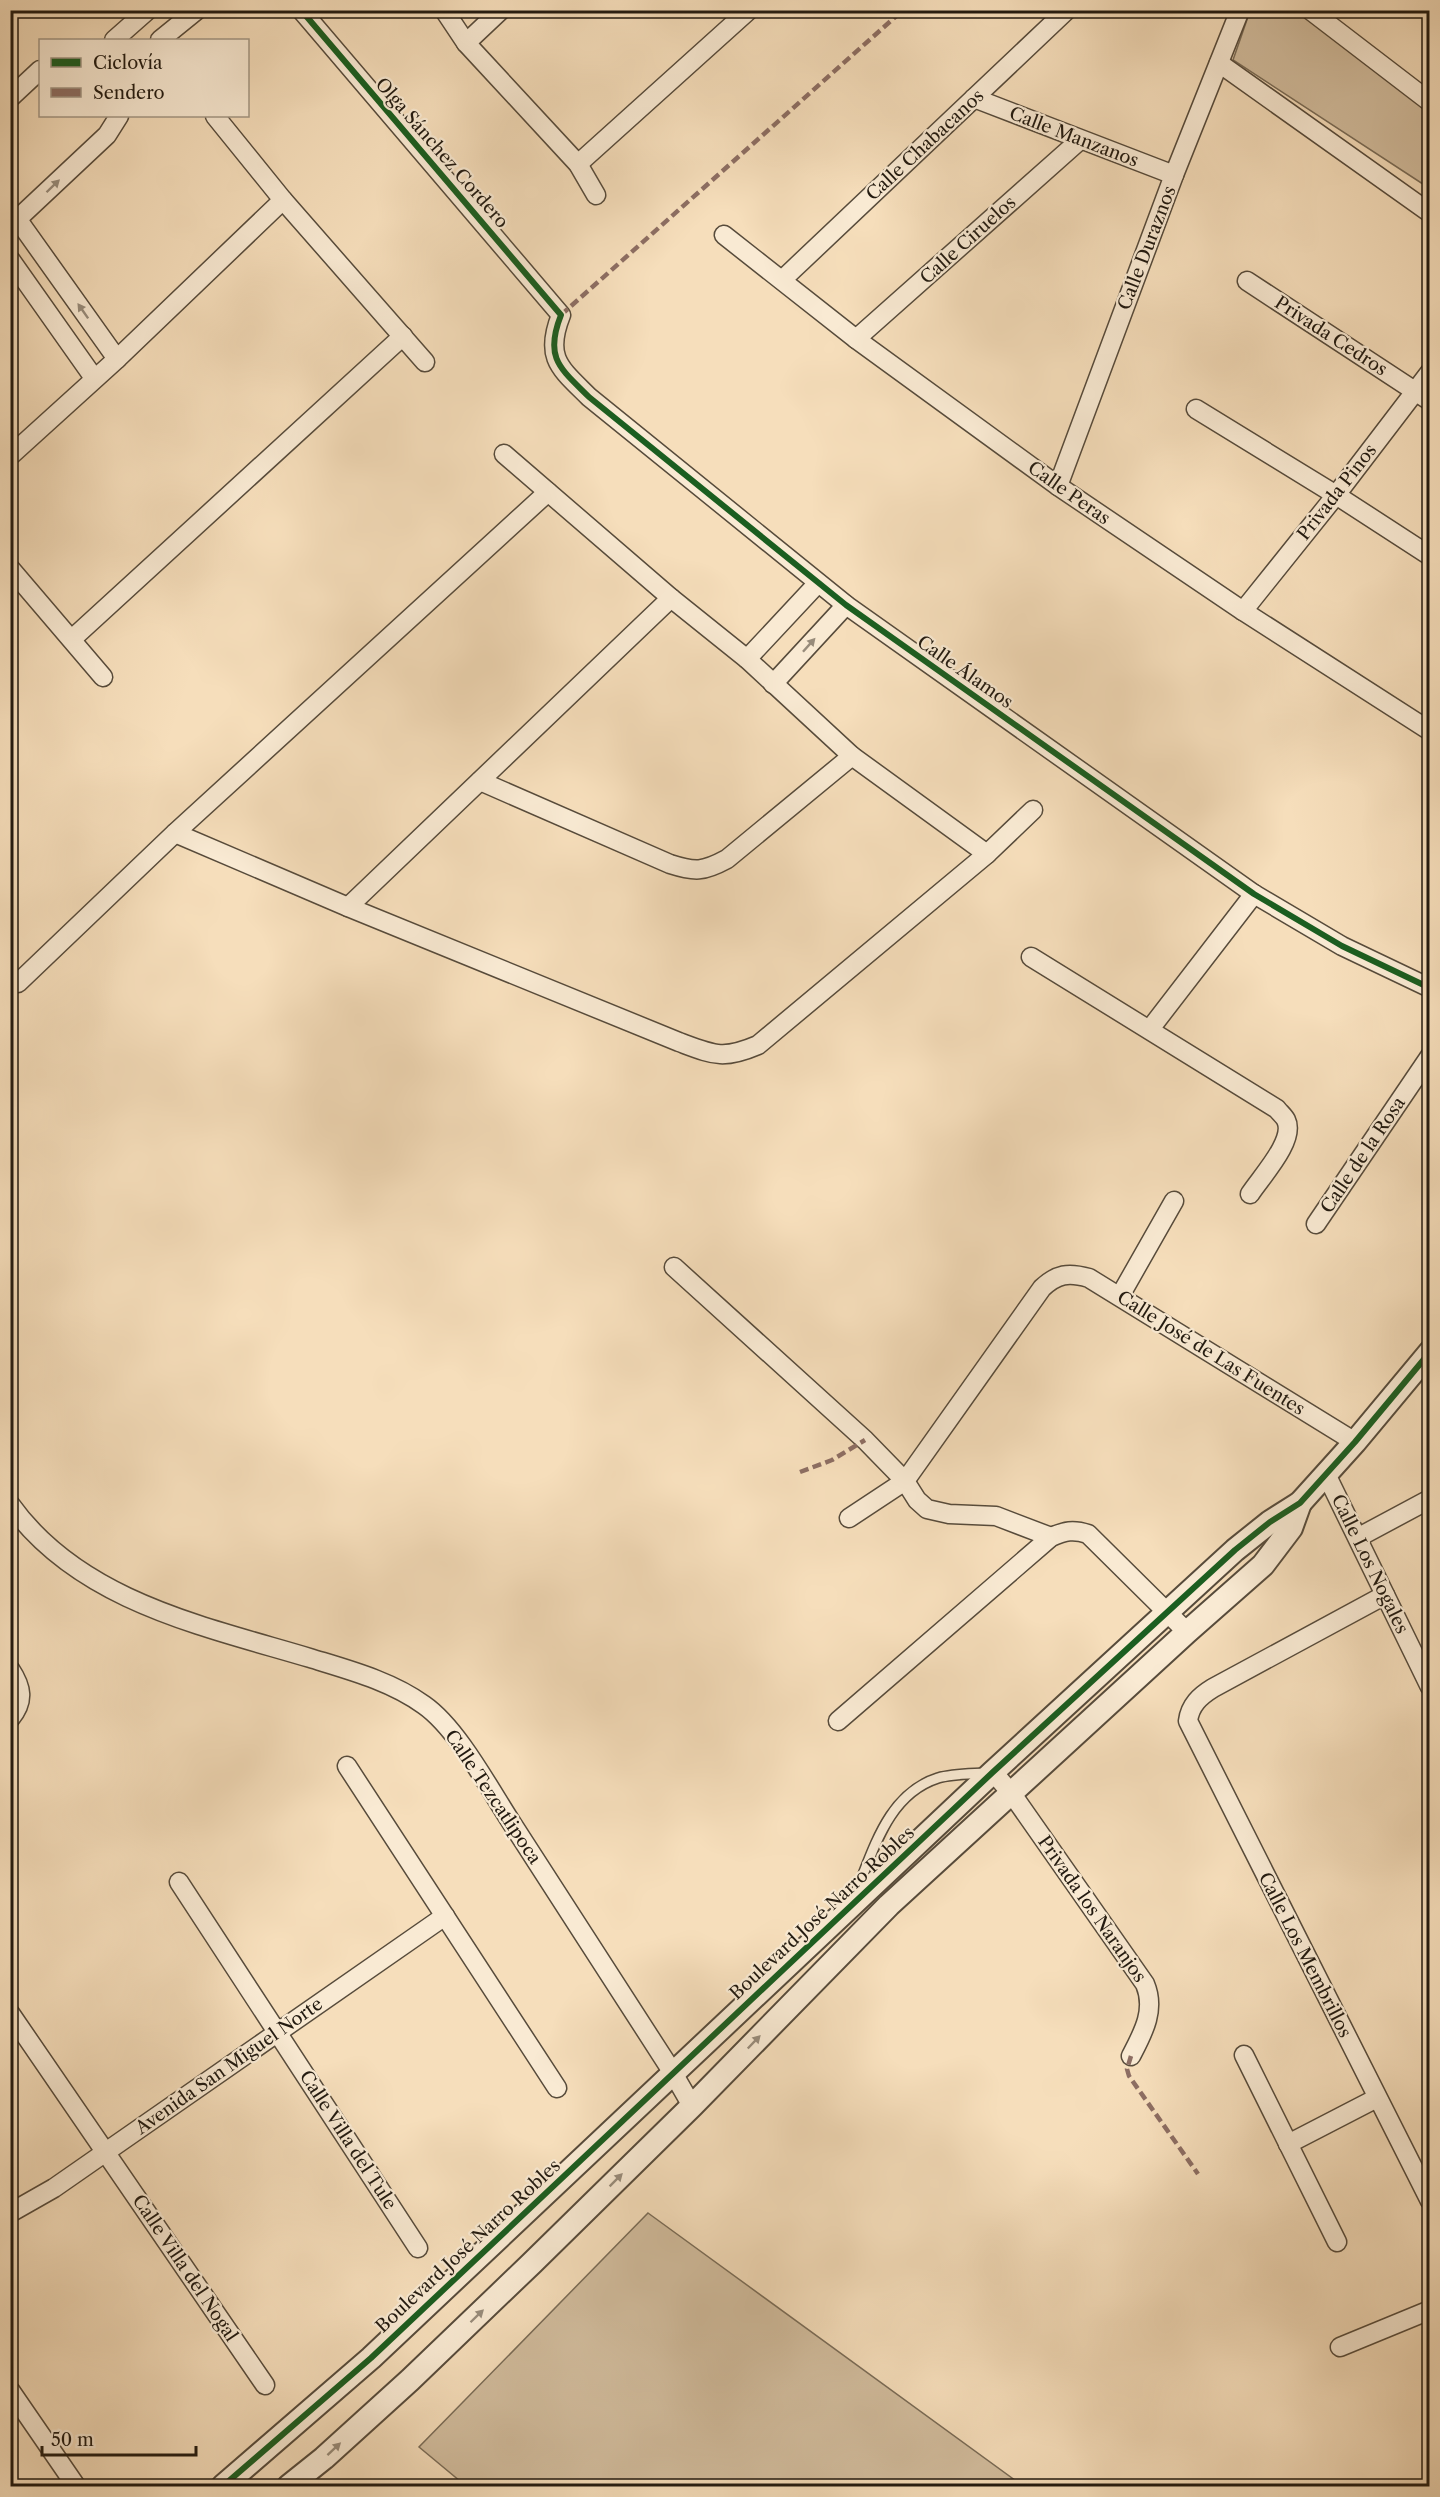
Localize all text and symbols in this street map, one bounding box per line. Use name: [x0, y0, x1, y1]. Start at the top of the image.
legend: [39, 39, 249, 117]
text: Ciclovía: [93, 52, 163, 74]
street label: Olga Sánchez Cordero: [371, 73, 513, 233]
text: Sendero: [93, 82, 165, 104]
street label: Calle Chabacanos: [862, 85, 988, 205]
street label: Calle Manzanos: [1006, 102, 1142, 172]
one-way arrow: [46, 180, 60, 194]
street label: Calle Duraznos: [1113, 183, 1181, 313]
street label: Calle Ciruelos: [916, 191, 1020, 289]
street label: Privada Cedros: [1271, 291, 1391, 381]
one-way arrow: [78, 303, 89, 319]
street label: Privada Pinos: [1293, 440, 1381, 544]
street label: Calle Peras: [1024, 457, 1114, 529]
street label: Calle Álamos: [913, 630, 1018, 713]
one-way arrow: [802, 638, 815, 653]
street label: Calle de la Rosa: [1316, 1092, 1410, 1217]
street label: Calle José de Las Fuentes: [1113, 1286, 1309, 1420]
street label: Calle Los Nogales: [1327, 1491, 1413, 1637]
street label: Calle Tezcatlipoca: [440, 1726, 546, 1869]
street label: Boulevard José Narro Robles: [725, 1822, 919, 2004]
street label: Privada los Naranjos: [1033, 1832, 1151, 1986]
street label: Calle Los Membrillos: [1254, 1869, 1356, 2041]
street label: Avenida San Miguel Norte: [130, 1993, 327, 2140]
one-way arrow: [747, 2034, 761, 2049]
street label: Calle Villa del Tule: [295, 2066, 401, 2214]
street label: Boulevard José Narro Robles: [371, 2155, 565, 2337]
one-way arrow: [609, 2173, 624, 2187]
street label: Calle Villa del Nogal: [128, 2190, 242, 2346]
one-way arrow: [469, 2309, 484, 2323]
scale bar: [42, 2419, 196, 2457]
text: 50 m: [51, 2429, 94, 2451]
one-way arrow: [327, 2442, 342, 2456]

